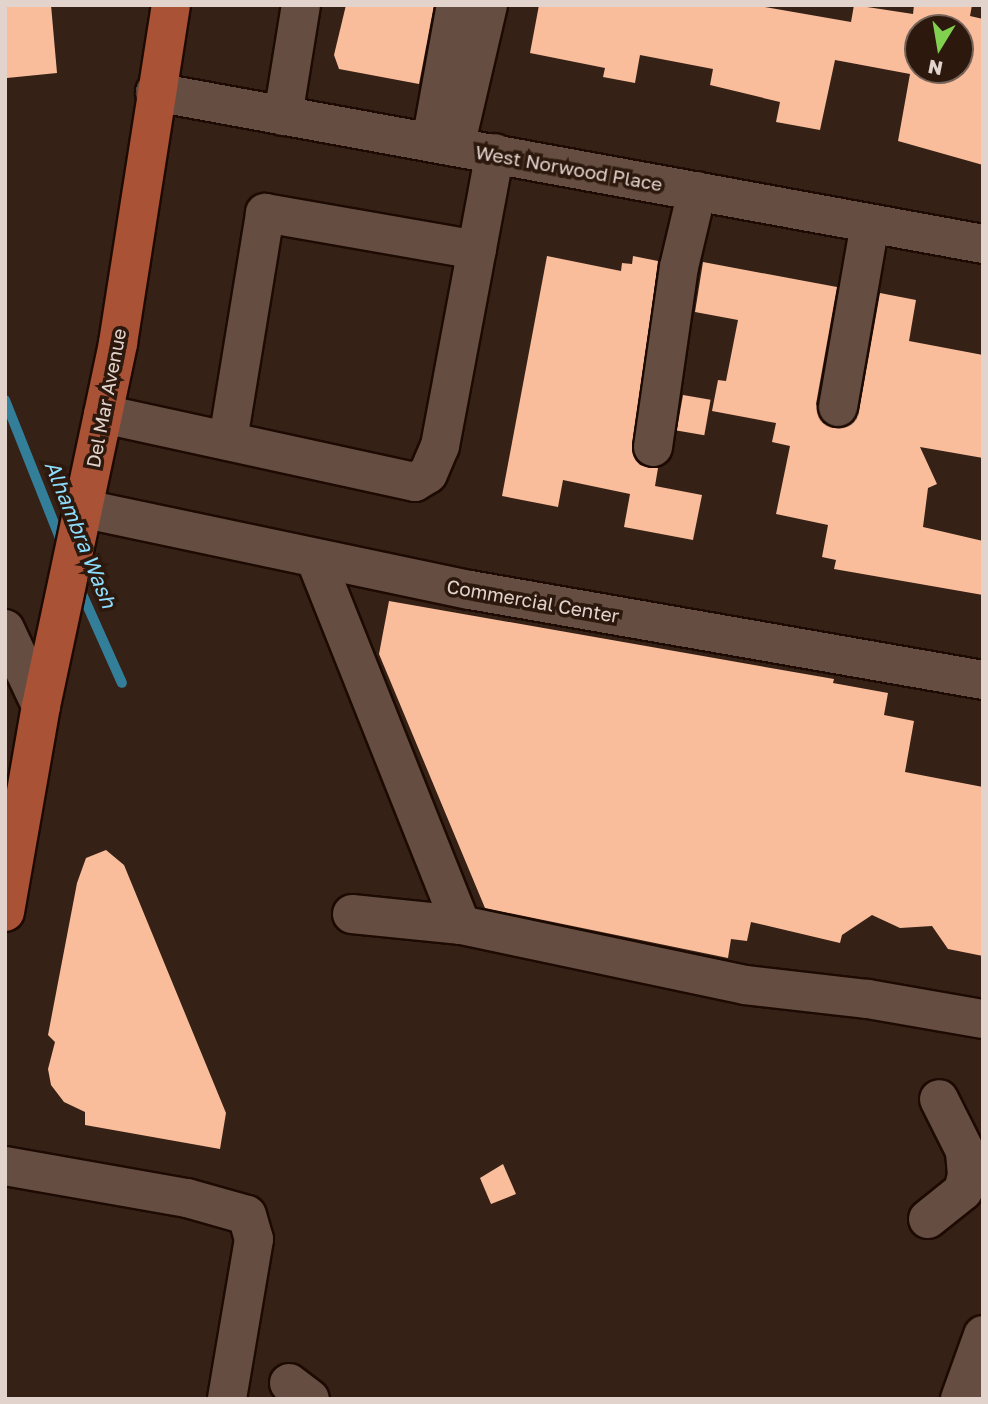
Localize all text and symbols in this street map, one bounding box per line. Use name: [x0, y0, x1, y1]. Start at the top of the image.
north arrow: [904, 14, 974, 84]
text: N: [926, 55, 945, 81]
street label: West Norwood Place: [474, 140, 664, 196]
street label: Del Mar Avenue: [81, 326, 131, 470]
water label: Alhambra Wash: [40, 457, 122, 611]
street label: Commercial Center: [445, 575, 621, 627]

